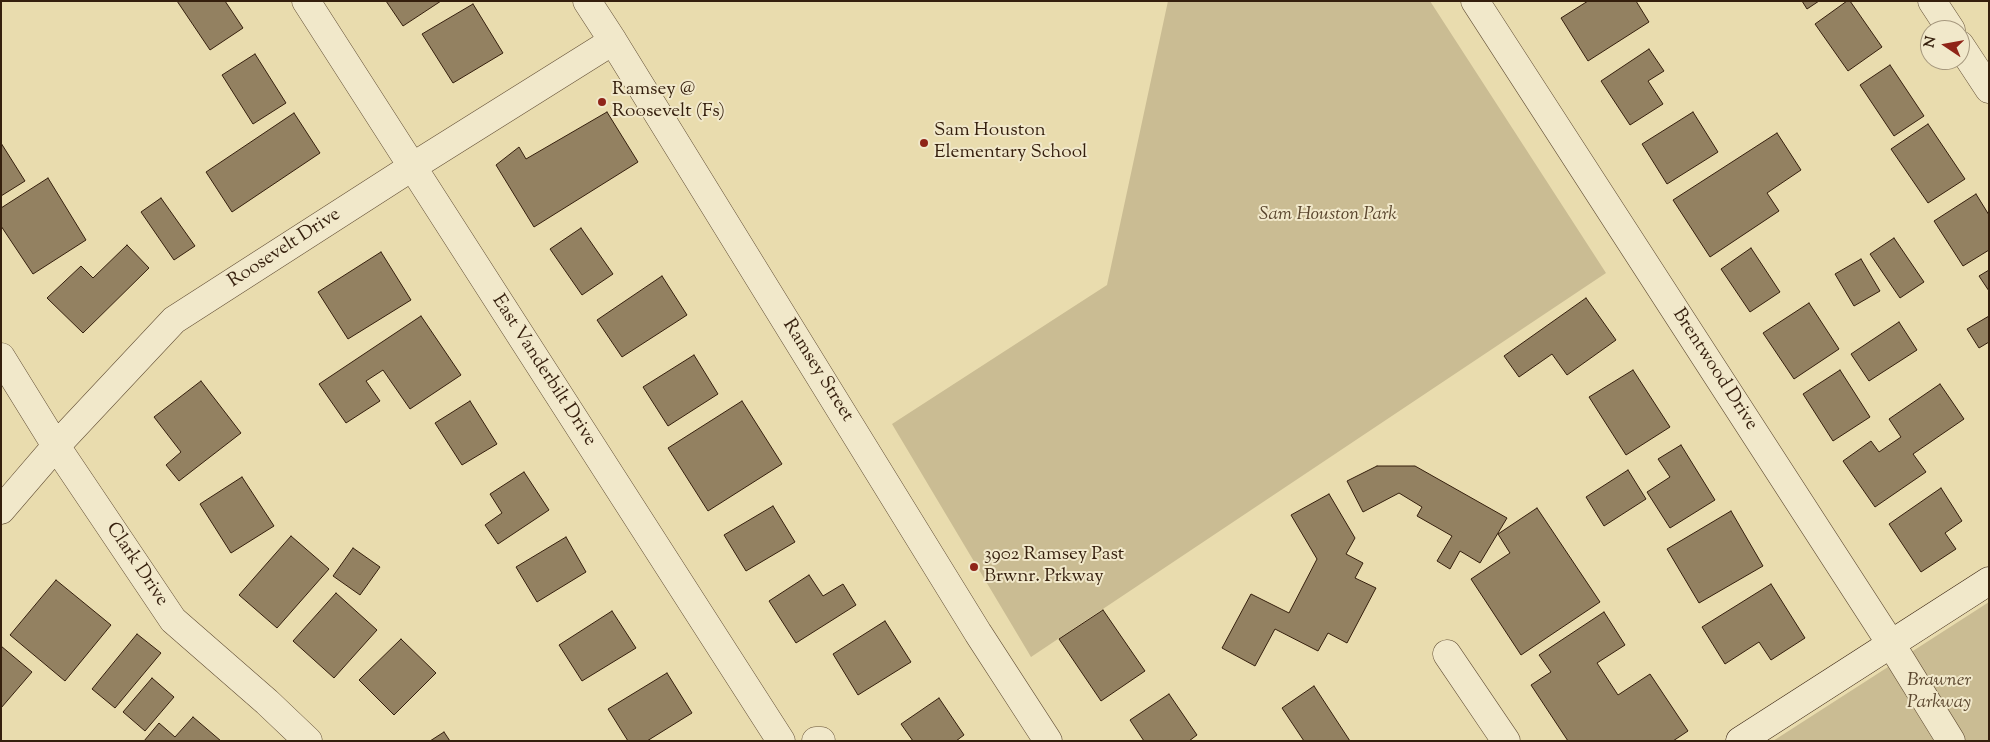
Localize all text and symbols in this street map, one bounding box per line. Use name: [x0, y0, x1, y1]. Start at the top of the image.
north arrow: [1920, 20, 1970, 70]
text: N: [1920, 35, 1942, 50]
place label: Ramsey @ Roosevelt (Fs): [612, 80, 725, 124]
marker: Ramsey @ Roosevelt (Fs): [596, 96, 608, 108]
place label: Sam Houston Elementary School: [934, 121, 1087, 165]
marker: Sam Houston Elementary School: [918, 137, 930, 149]
street label: Roosevelt Drive: [225, 204, 345, 294]
park label: Sam Houston Park: [1259, 205, 1397, 227]
street label: East Vanderbilt Drive: [486, 291, 600, 451]
street label: Brentwood Drive: [1666, 305, 1762, 435]
street label: Ramsey Street: [776, 315, 858, 427]
street label: Clark Drive: [100, 519, 172, 611]
place label: 3902 Ramsey Past Brwnr. Prkway: [984, 545, 1124, 589]
marker: 3902 Ramsey Past Brwnr. Prkway: [968, 561, 980, 573]
park label: Brawner Parkway: [1907, 671, 1971, 715]

